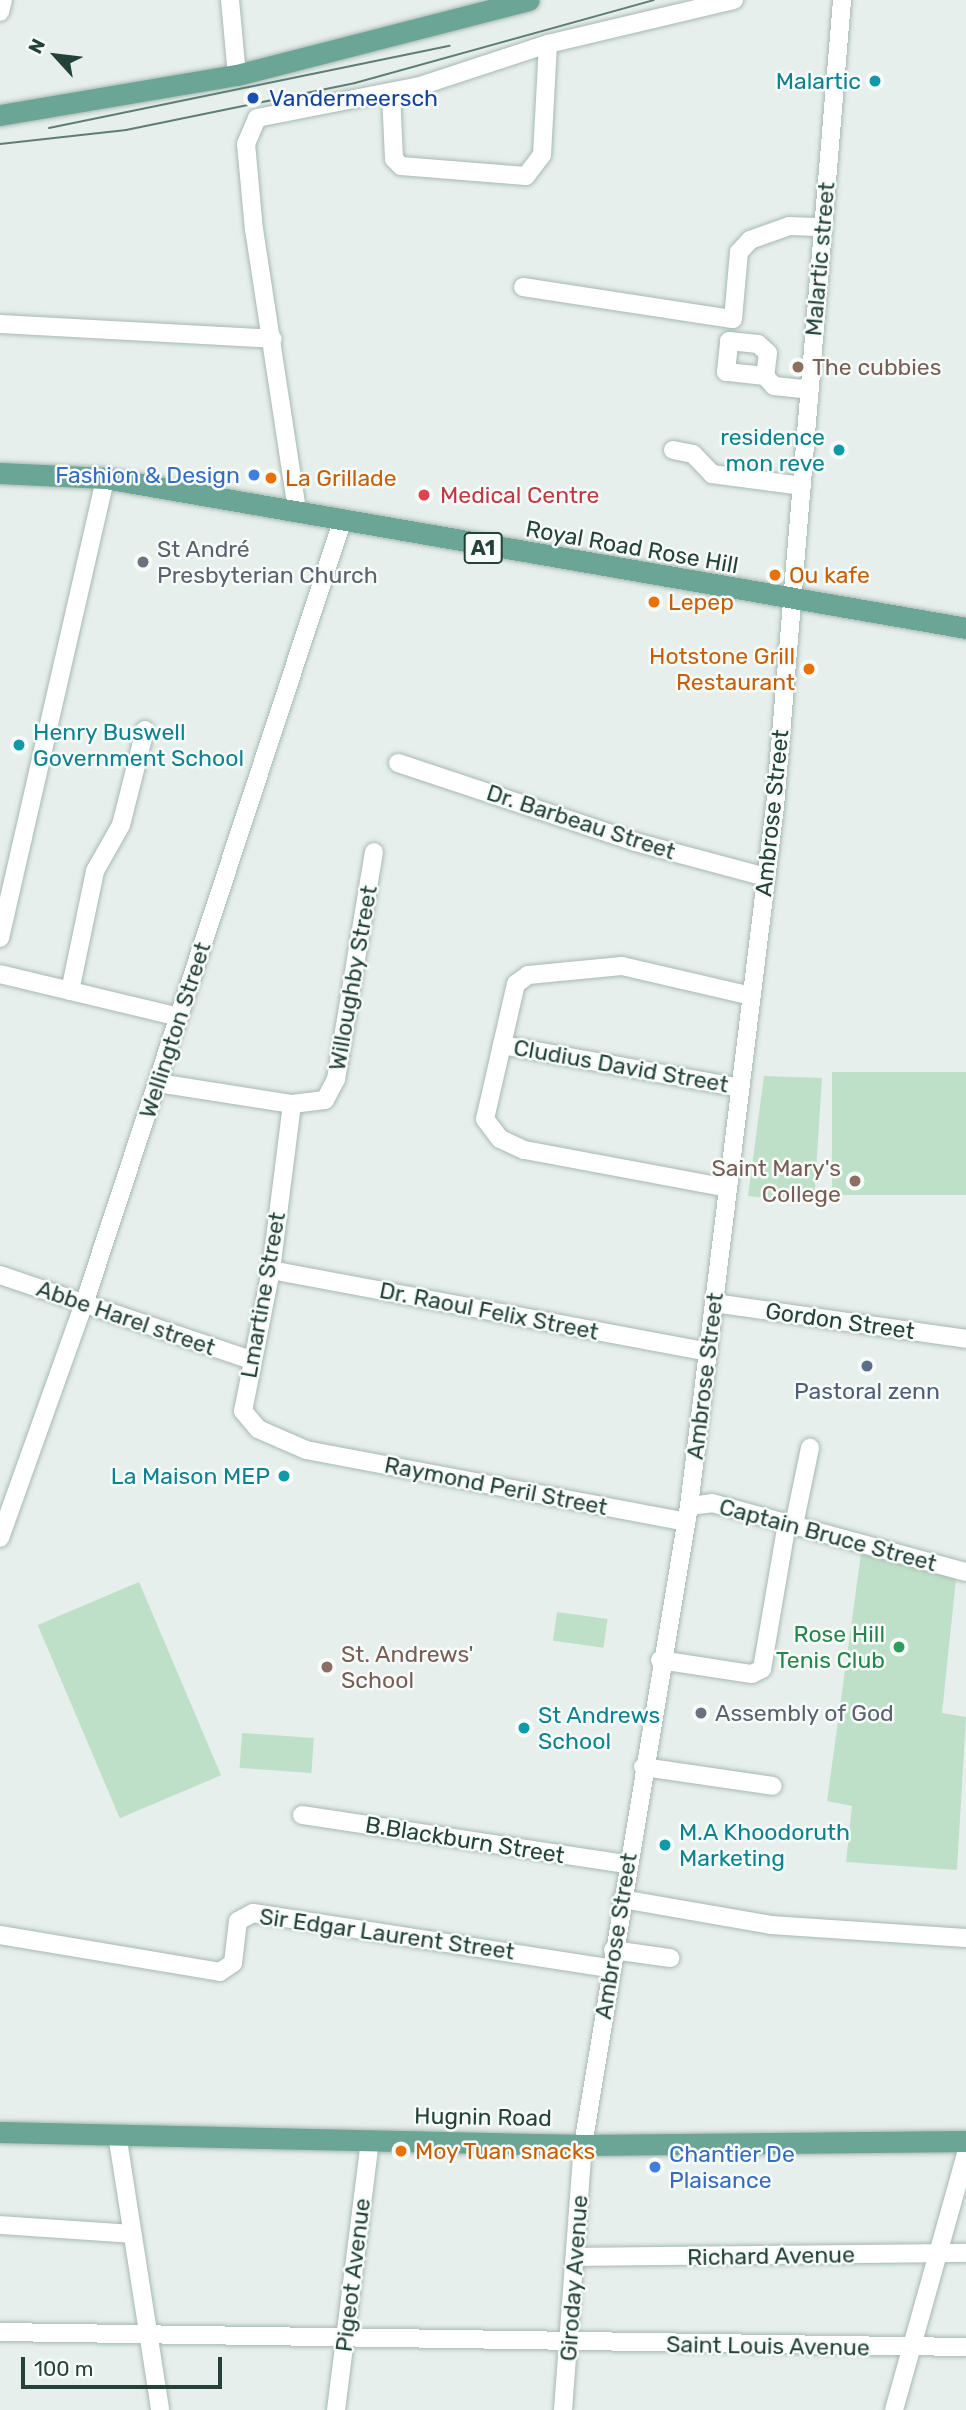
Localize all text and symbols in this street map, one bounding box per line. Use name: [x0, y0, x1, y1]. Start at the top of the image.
north arrow: [21, 21, 91, 91]
text: N: [23, 35, 50, 58]
place label: Malartic: [776, 67, 861, 95]
marker: Malartic: [867, 73, 883, 89]
place label: Vandermeersch: [269, 84, 438, 112]
marker: Vandermeersch: [243, 88, 263, 108]
street label: Malartic street: [800, 181, 840, 337]
place label: The cubbies: [812, 353, 941, 381]
marker: The cubbies: [790, 359, 806, 375]
place label: residence mon reve: [720, 423, 825, 477]
marker: residence mon reve: [831, 442, 847, 458]
place label: Fashion & Design: [55, 461, 240, 489]
place label: La Grillade: [285, 464, 397, 492]
marker: Fashion & Design: [246, 467, 262, 483]
marker: La Grillade: [263, 470, 279, 486]
place label: Medical Centre: [440, 481, 599, 509]
marker: Medical Centre: [414, 485, 434, 505]
street label: Royal Road Rose Hill: [523, 515, 741, 579]
road number: A1: [462, 530, 504, 566]
place label: St André Presbyterian Church: [157, 535, 378, 589]
marker: St André Presbyterian Church: [135, 554, 151, 570]
place label: Ou kafe: [789, 561, 870, 589]
marker: Ou kafe: [767, 567, 783, 583]
place label: Lepep: [668, 588, 734, 616]
marker: Lepep: [646, 594, 662, 610]
place label: Hotstone Grill Restaurant: [649, 642, 795, 696]
marker: Hotstone Grill Restaurant: [801, 661, 817, 677]
place label: Henry Buswell Government School: [33, 718, 244, 772]
street label: Ambrose Street: [749, 728, 795, 898]
marker: Henry Buswell Government School: [11, 737, 27, 753]
street label: Dr. Barbeau Street: [483, 778, 679, 866]
street label: Willoughby Street: [323, 883, 383, 1073]
street label: Wellington Street: [134, 938, 216, 1122]
street label: Cludius David Street: [511, 1034, 731, 1098]
place label: Saint Mary's College: [711, 1154, 841, 1208]
marker: Saint Mary's College: [847, 1173, 863, 1189]
street label: Lmartine Street: [235, 1210, 291, 1380]
street label: Abbe Harel street: [33, 1275, 219, 1361]
street label: Dr. Raoul Felix Street: [377, 1276, 601, 1346]
street label: Ambrose Street: [681, 1291, 729, 1461]
street label: Gordon Street: [764, 1297, 916, 1345]
marker: Pastoral zenn: [859, 1358, 875, 1374]
place label: Pastoral zenn: [794, 1377, 940, 1405]
street label: Raymond Peril Street: [382, 1451, 610, 1521]
place label: La Maison MEP: [111, 1462, 270, 1490]
marker: La Maison MEP: [276, 1468, 292, 1484]
street label: Captain Bruce Street: [716, 1493, 940, 1577]
place label: Rose Hill Tenis Club: [776, 1620, 885, 1674]
marker: Rose Hill Tenis Club: [891, 1639, 907, 1655]
place label: St. Andrews' School: [341, 1640, 474, 1694]
marker: St. Andrews' School: [319, 1659, 335, 1675]
place label: Assembly of God: [715, 1699, 895, 1727]
place label: St Andrews School: [538, 1701, 661, 1755]
marker: Assembly of God: [693, 1705, 709, 1721]
marker: St Andrews School: [516, 1720, 532, 1736]
street label: B.Blackburn Street: [363, 1811, 567, 1869]
place label: M.A Khoodoruth Marketing: [679, 1818, 851, 1872]
marker: M.A Khoodoruth Marketing: [657, 1837, 673, 1853]
street label: Ambrose Street: [589, 1851, 643, 2021]
street label: Sir Edgar Laurent Street: [257, 1902, 517, 1966]
street label: Hugnin Road: [414, 2102, 552, 2132]
place label: Moy Tuan snacks: [415, 2137, 596, 2165]
place label: Chantier De Plaisance: [669, 2140, 795, 2194]
marker: Moy Tuan snacks: [393, 2143, 409, 2159]
marker: Chantier De Plaisance: [647, 2159, 663, 2175]
street label: Giroday Avenue: [554, 2193, 594, 2363]
street label: Pigeot Avenue: [330, 2196, 376, 2354]
street label: Richard Avenue: [687, 2241, 855, 2271]
street label: Saint Louis Avenue: [666, 2330, 870, 2362]
scale bar: [24, 2344, 226, 2388]
text: 100 m: [34, 2356, 93, 2381]

